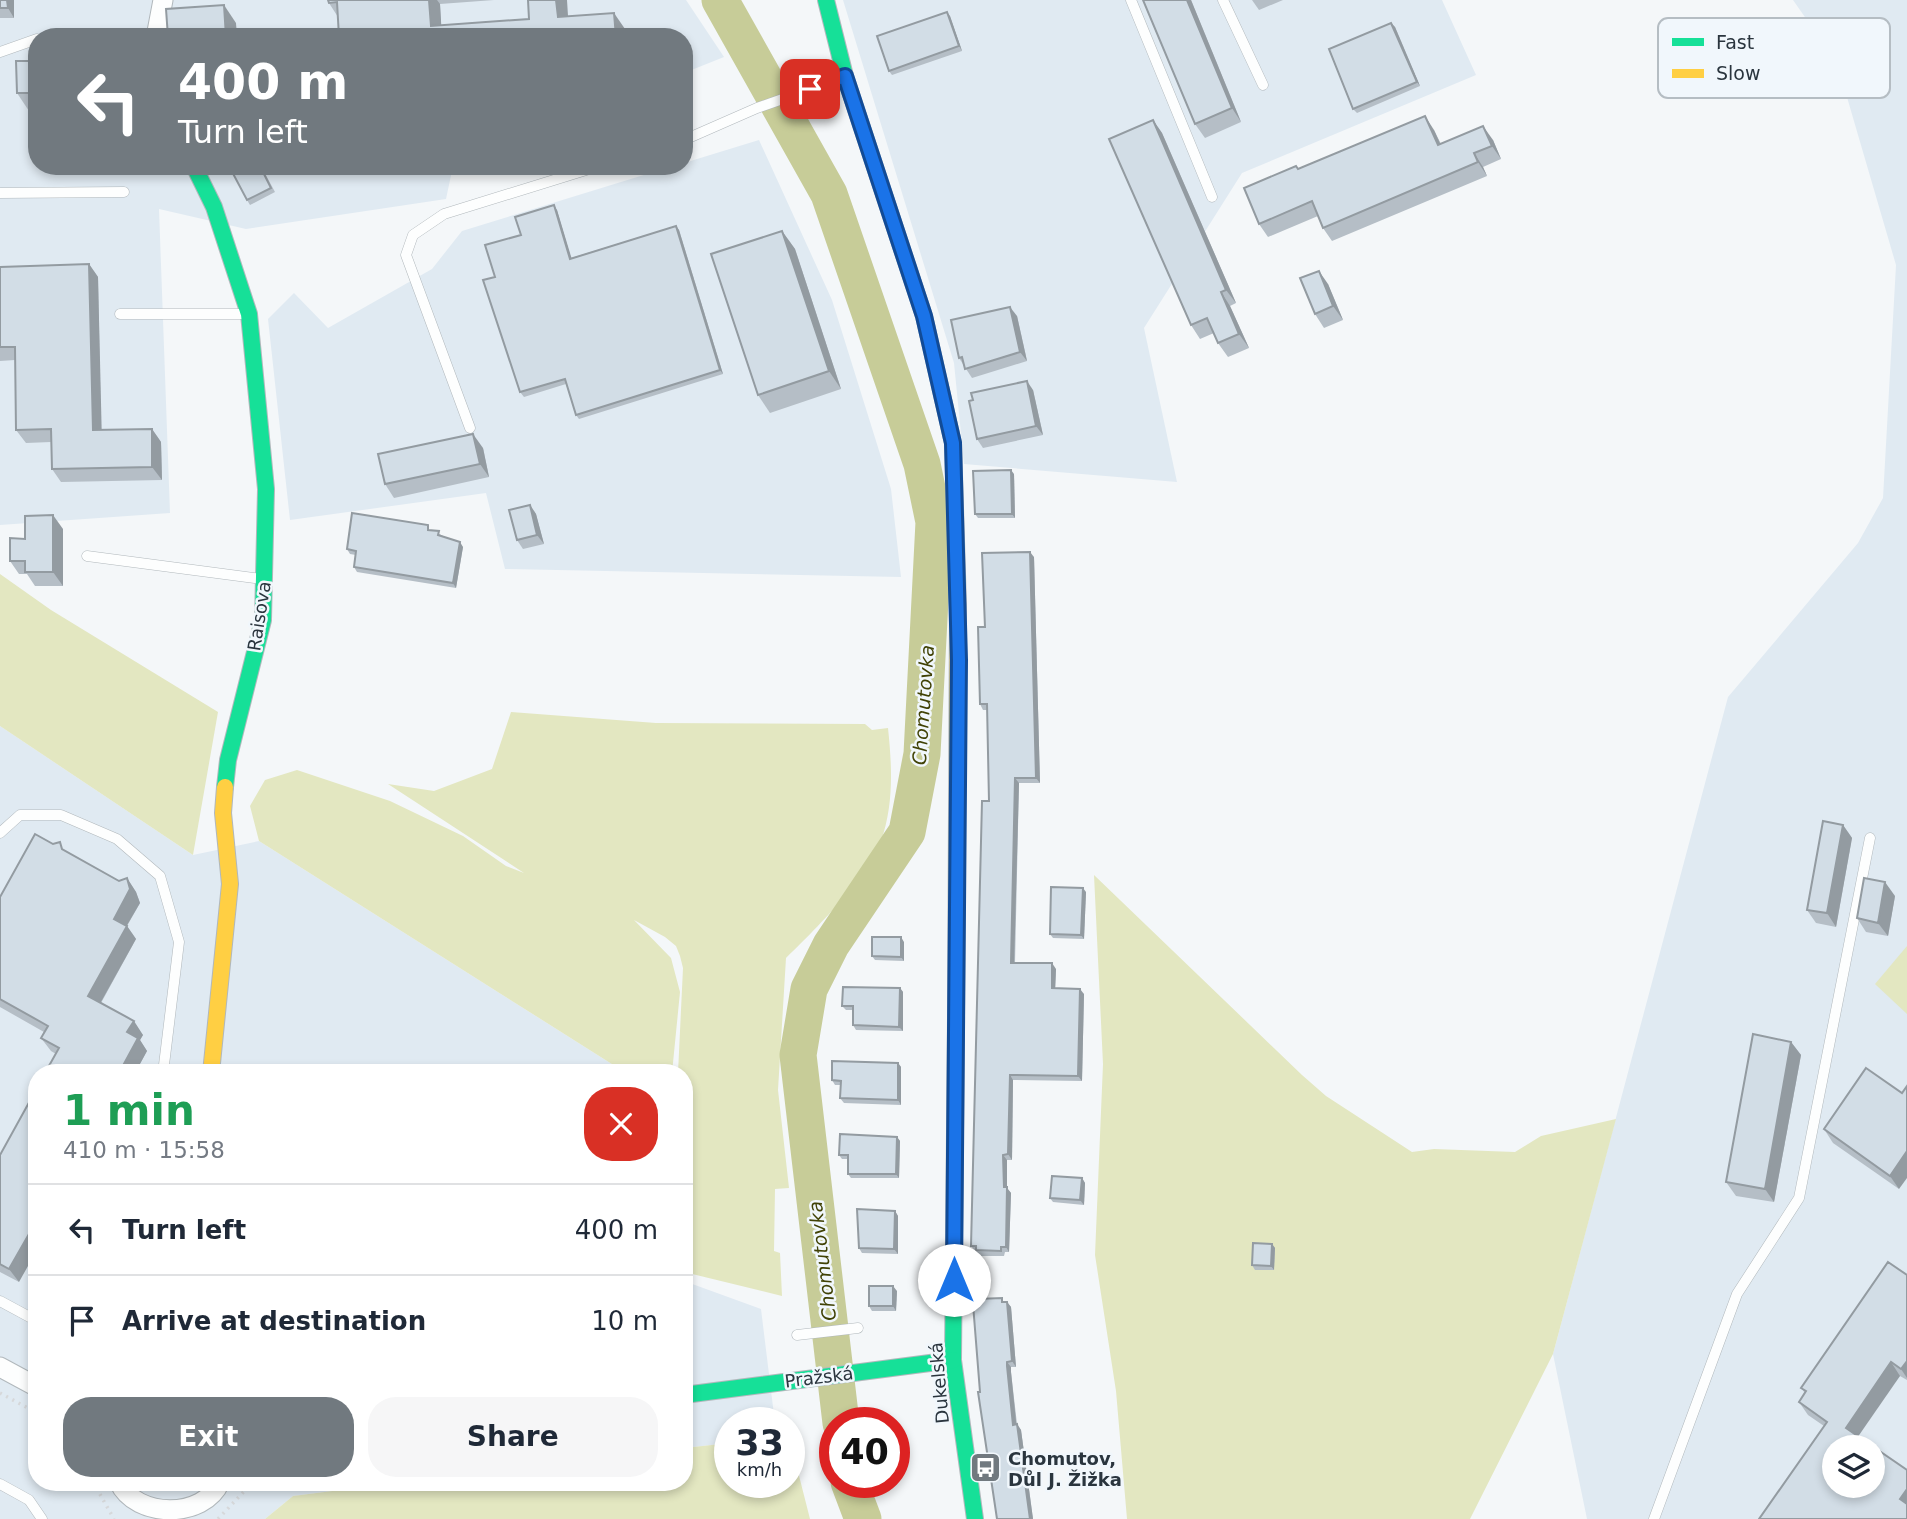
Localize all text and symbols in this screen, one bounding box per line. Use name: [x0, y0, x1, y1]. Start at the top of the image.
legend: [1658, 18, 1890, 98]
text: Fast: [1716, 31, 1754, 53]
text: 400 m: [178, 54, 348, 111]
icon: left: [63, 56, 154, 147]
pin: [780, 59, 840, 119]
text: Slow: [1716, 62, 1761, 84]
icon: arrive: [791, 70, 829, 108]
text: Turn left: [178, 113, 308, 151]
street label: Raisova: [243, 580, 275, 652]
water label: Chomutovka: [908, 644, 938, 766]
text: 1 min: [63, 1086, 195, 1135]
button: close: [584, 1087, 658, 1161]
text: 410 m · 15:58: [63, 1137, 225, 1163]
water label: Chomutovka: [804, 1200, 840, 1322]
icon: left: [63, 1211, 101, 1249]
text: Turn left: [122, 1215, 246, 1245]
text: 400 m: [575, 1215, 658, 1245]
position arrow: [917, 1243, 991, 1317]
icon: arrive: [63, 1302, 101, 1340]
text: Arrive at destination: [122, 1306, 426, 1336]
text: 10 m: [591, 1306, 658, 1336]
street label: Dukelská: [925, 1341, 953, 1425]
street label: Pražská: [784, 1362, 854, 1392]
button: Exit: [63, 1397, 354, 1477]
button: Share: [368, 1397, 658, 1477]
speed limit sign: 40: [819, 1407, 910, 1498]
text: 33: [735, 1423, 784, 1463]
map controls: [1822, 1435, 1885, 1498]
button: layers: [1822, 1435, 1885, 1498]
place label: Chomutov, Důl J. Žižka: [1008, 1448, 1122, 1490]
bus stop icon: Chomutov, Důl J. Žižka: [968, 1451, 1002, 1485]
text: km/h: [737, 1459, 782, 1480]

